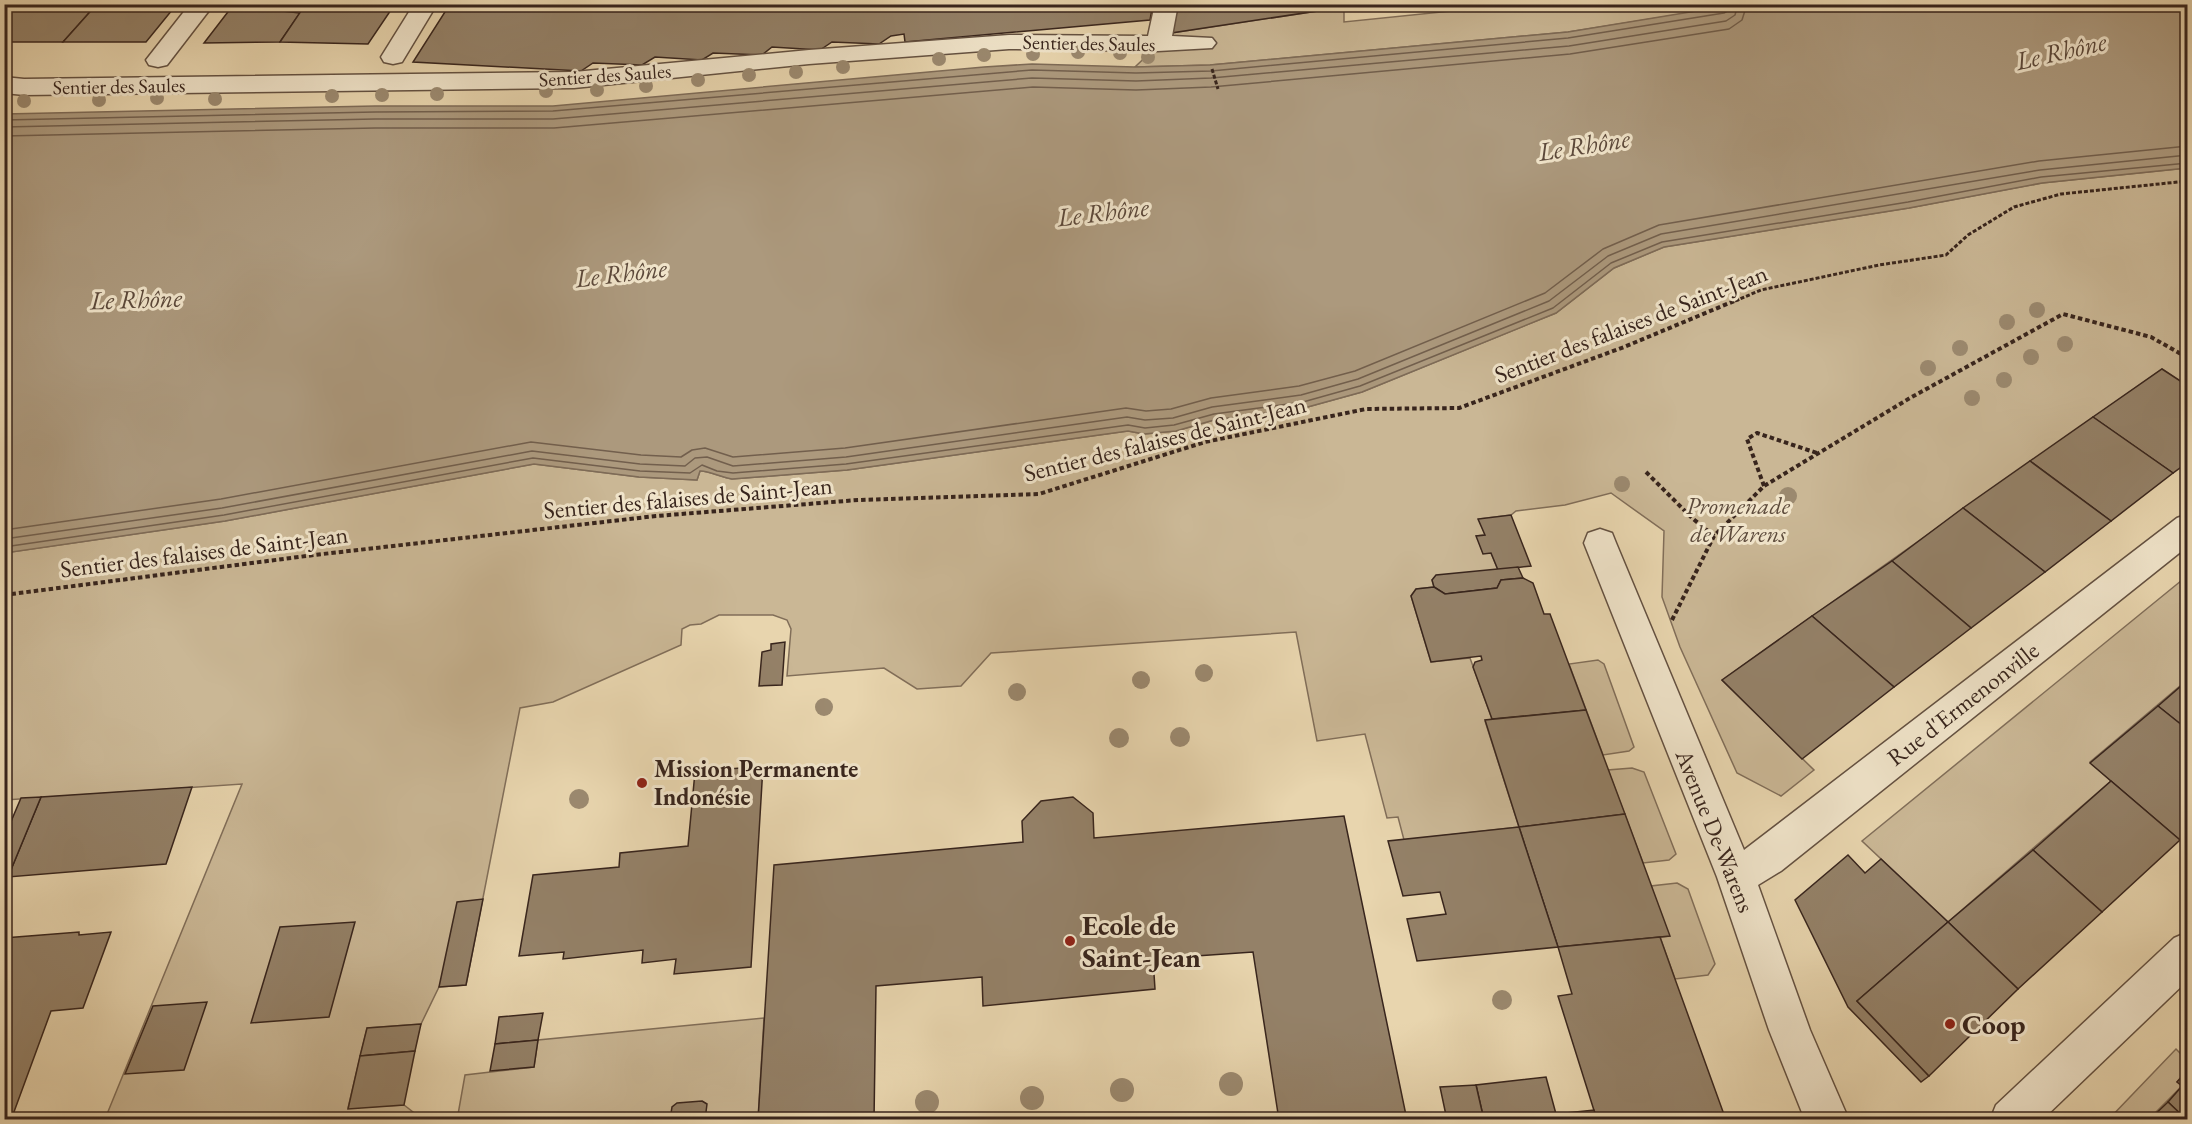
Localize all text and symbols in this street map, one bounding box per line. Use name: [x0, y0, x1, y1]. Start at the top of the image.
water label: Le Rhône: [2011, 24, 2111, 78]
street label: Sentier des Saules: [1022, 29, 1156, 57]
street label: Sentier des Saules: [538, 57, 672, 93]
street label: Sentier des Saules: [52, 72, 186, 100]
water label: Le Rhône: [1535, 121, 1633, 169]
water label: Le Rhône: [1054, 189, 1152, 235]
water label: Le Rhône: [572, 250, 670, 296]
street label: Sentier des falaises de Saint-Jean: [1490, 257, 1772, 390]
water label: Le Rhône: [88, 280, 184, 318]
street label: Sentier des falaises de Saint-Jean: [1021, 388, 1310, 489]
street label: Sentier des falaises de Saint-Jean: [542, 469, 834, 526]
park label: Promenade de Warens: [1686, 490, 1791, 549]
street label: Sentier des falaises de Saint-Jean: [58, 518, 350, 585]
street label: Rue d'Ermenonville: [1881, 635, 2045, 773]
street label: Avenue De-Warens: [1668, 744, 1762, 917]
place label: Mission Permanente Indonésie: [654, 753, 858, 812]
marker: Mission Permanente Indonésie: [635, 776, 649, 790]
place label: Ecole de Saint-Jean: [1082, 907, 1201, 975]
marker: Ecole de Saint-Jean: [1063, 934, 1077, 948]
place label: Coop: [1962, 1006, 2025, 1042]
marker: Coop: [1943, 1017, 1957, 1031]

